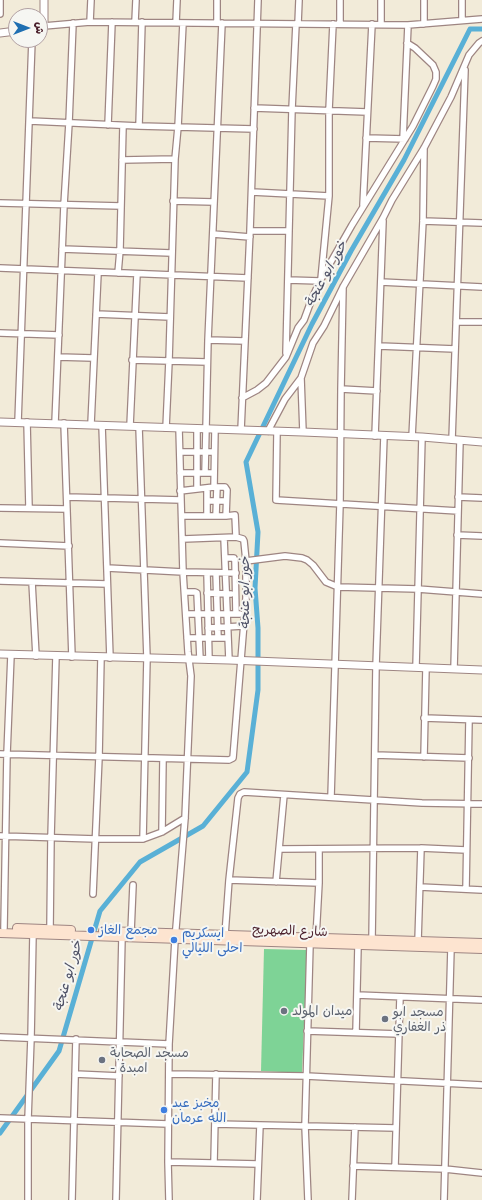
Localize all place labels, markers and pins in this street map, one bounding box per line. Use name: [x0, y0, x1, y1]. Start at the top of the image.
place label: مجمع الغاز: [99, 922, 157, 938]
marker: مجمع الغاز: [86, 925, 96, 935]
place label: ايسكريم احلى الليالي: [182, 925, 242, 956]
marker: ايسكريم احلى الليالي: [169, 935, 179, 945]
place label: ميدان المولد: [292, 1003, 352, 1019]
place label: مسجد ابو ذر الغفاري: [393, 1004, 446, 1035]
marker: ميدان المولد: [279, 1006, 289, 1016]
marker: مسجد ابو ذر الغفاري: [380, 1014, 390, 1024]
place label: مسجد الصحابة - امبدة: [110, 1045, 189, 1076]
marker: مسجد الصحابة - امبدة: [97, 1055, 107, 1065]
place label: مخبز عبد الله عرمان: [172, 1095, 226, 1126]
marker: مخبز عبد الله عرمان: [159, 1105, 169, 1115]

